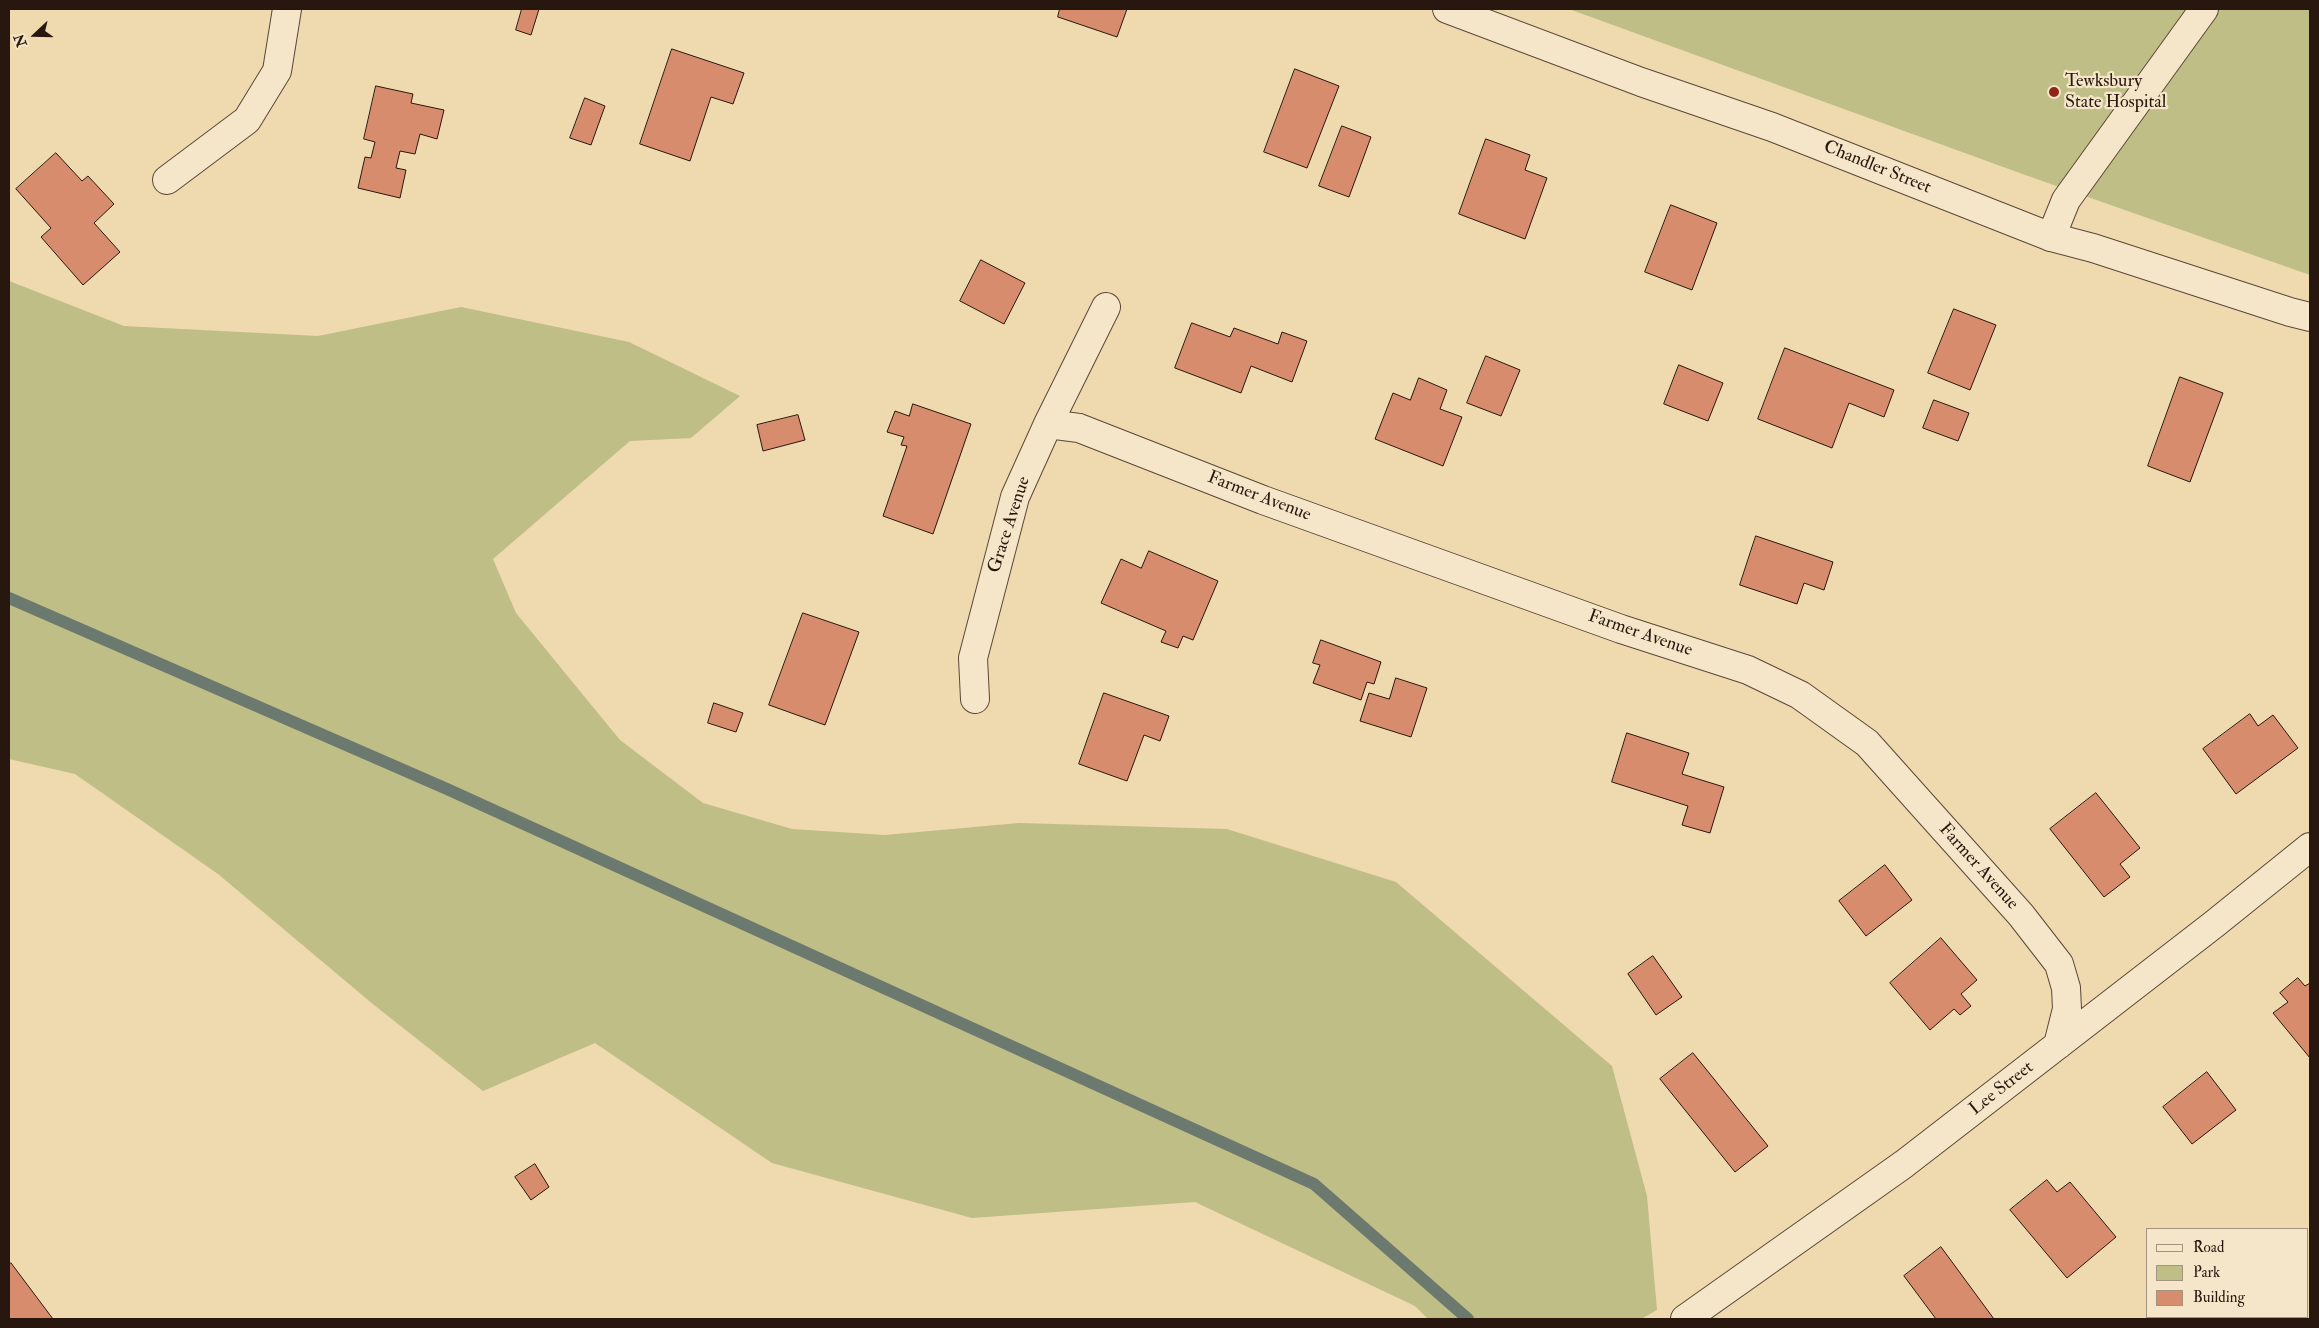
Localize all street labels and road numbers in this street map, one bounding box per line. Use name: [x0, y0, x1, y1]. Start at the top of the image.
street label: Chandler Street: [1820, 137, 1934, 199]
street label: Farmer Avenue: [1204, 467, 1314, 527]
street label: Grace Avenue: [984, 474, 1036, 576]
street label: Farmer Avenue: [1585, 606, 1695, 662]
street label: Farmer Avenue: [1934, 819, 2022, 915]
street label: Lee Street: [1966, 1057, 2038, 1121]

